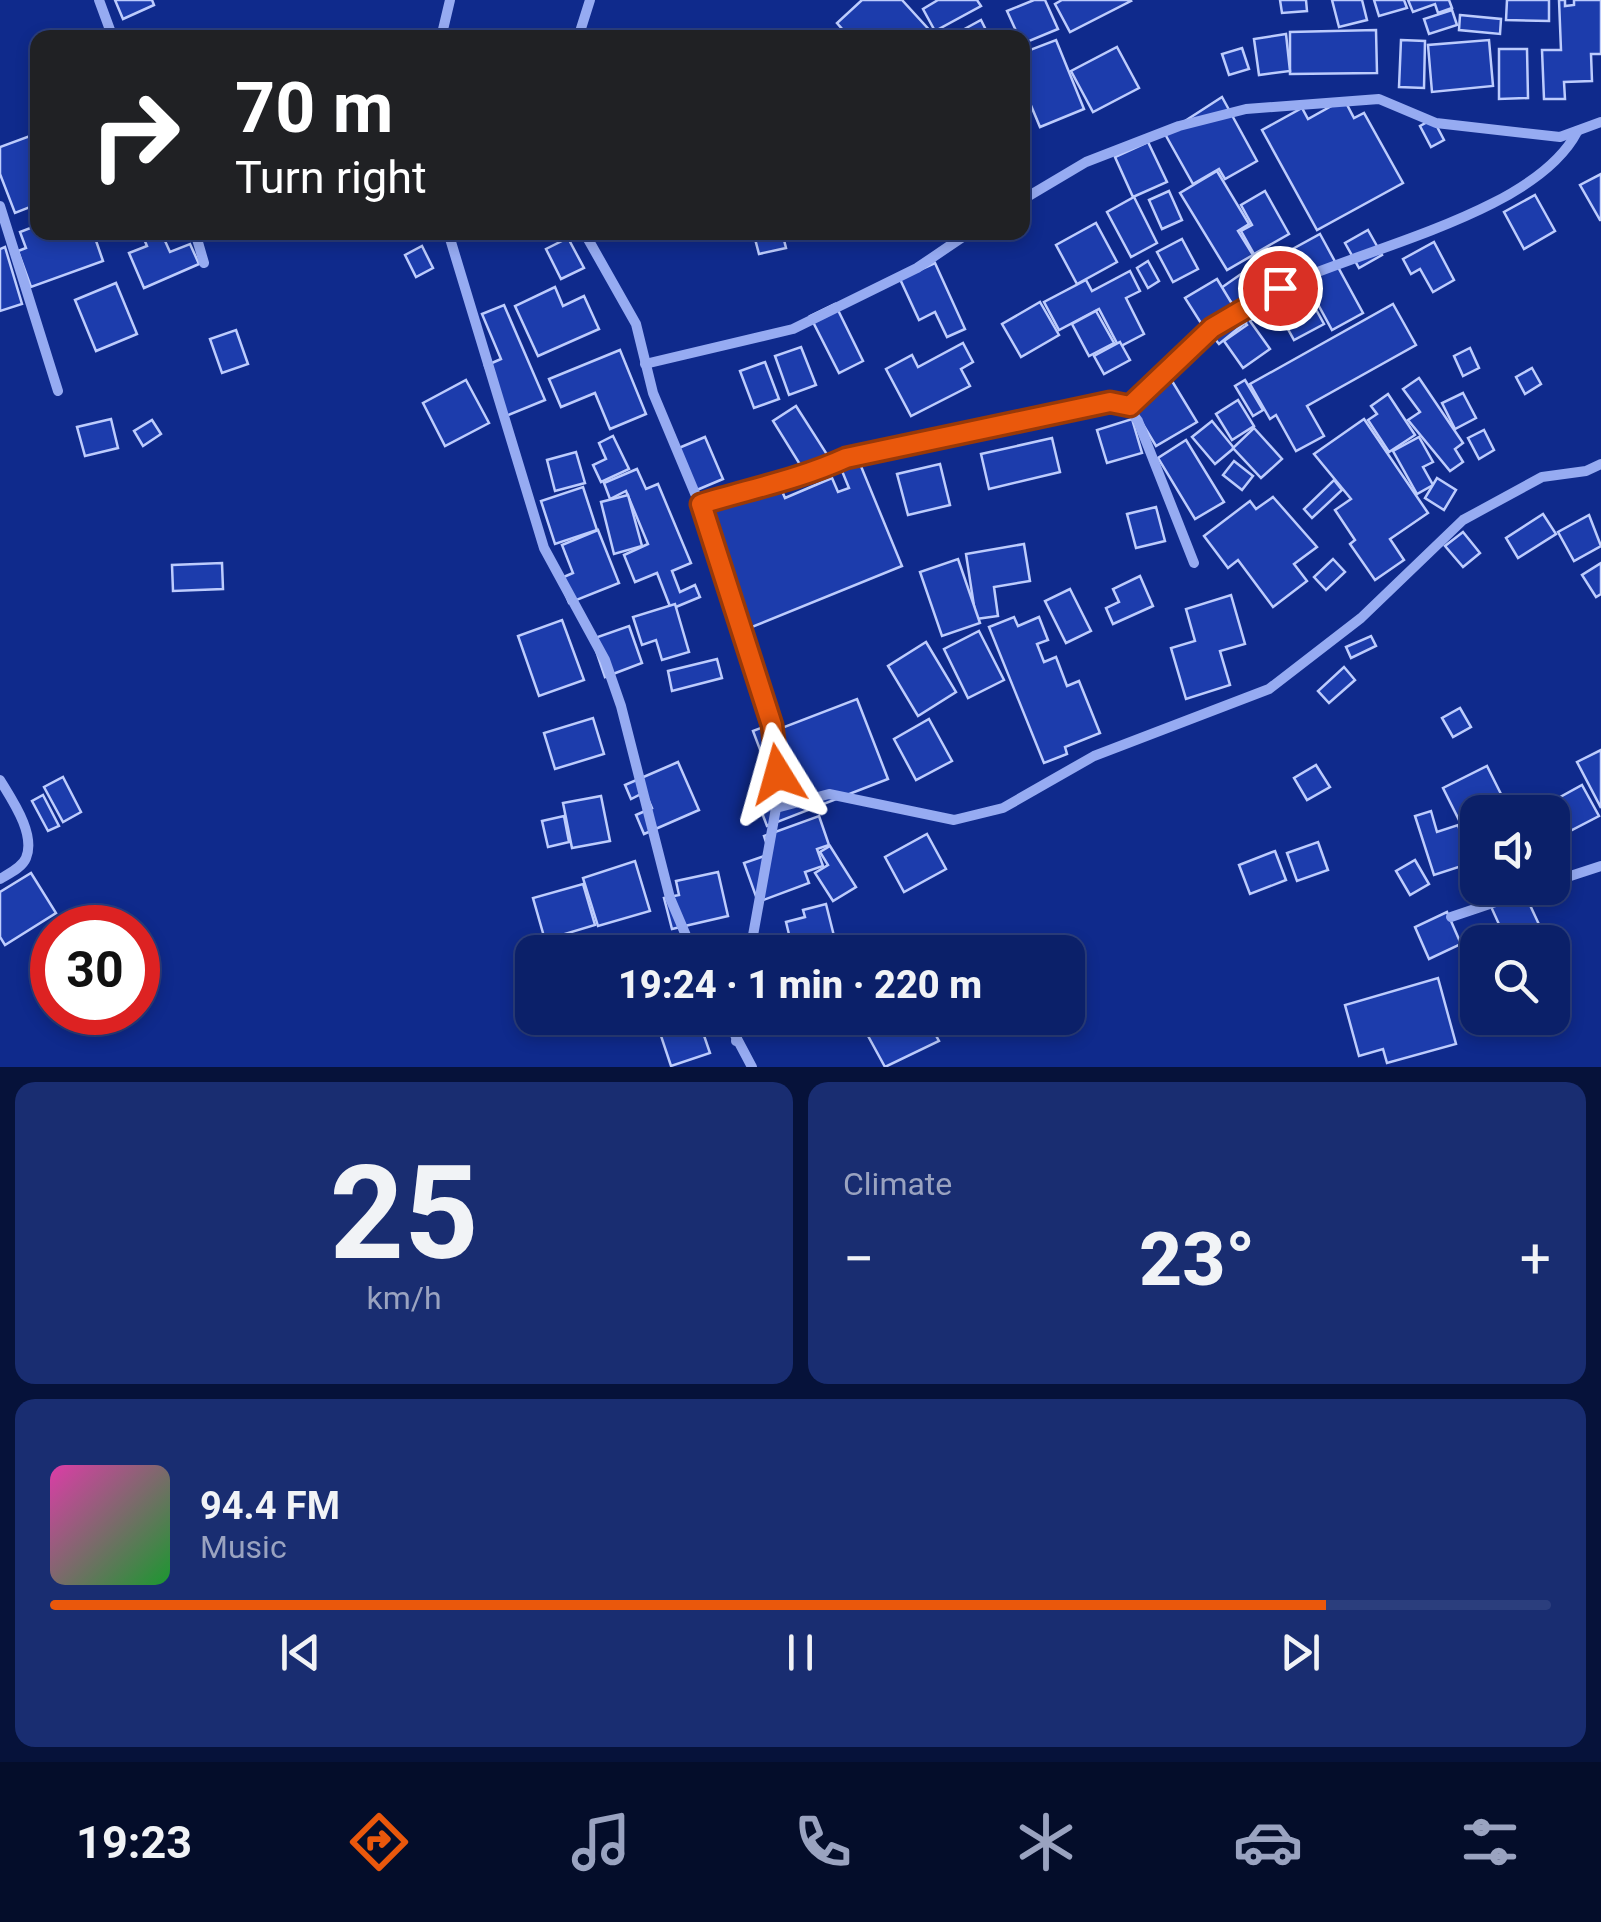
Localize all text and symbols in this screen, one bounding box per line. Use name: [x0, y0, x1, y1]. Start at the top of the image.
text: 70 m: [235, 67, 393, 149]
icon: right: [70, 70, 200, 200]
text: Turn right: [235, 151, 427, 204]
pin: [1238, 246, 1323, 331]
icon: arrive: [1253, 261, 1308, 316]
position arrow: [726, 722, 830, 826]
map controls: [1460, 795, 1570, 1035]
button: sound: [1460, 795, 1570, 905]
speed limit sign: 30: [30, 905, 160, 1035]
button: search: [1460, 925, 1570, 1035]
text: 19:24 · 1 min · 220 m: [618, 963, 982, 1007]
text: 25: [329, 1137, 479, 1290]
text: Climate: [843, 1165, 952, 1203]
text: 23°: [1139, 1215, 1255, 1303]
text: −: [843, 1227, 874, 1291]
text: +: [1520, 1227, 1551, 1291]
text: km/h: [366, 1279, 442, 1317]
text: 94.4 FM: [200, 1484, 340, 1528]
text: Music: [200, 1528, 287, 1566]
icon: previous: [273, 1625, 328, 1680]
icon: pause: [773, 1625, 828, 1680]
icon: next: [1273, 1625, 1328, 1680]
icon: directions: [344, 1807, 414, 1877]
icon: music: [566, 1807, 636, 1877]
icon: phone: [788, 1807, 858, 1877]
icon: climate: [1011, 1807, 1081, 1877]
icon: car: [1233, 1807, 1303, 1877]
icon: filters: [1455, 1807, 1525, 1877]
text: 19:23: [76, 1816, 192, 1869]

